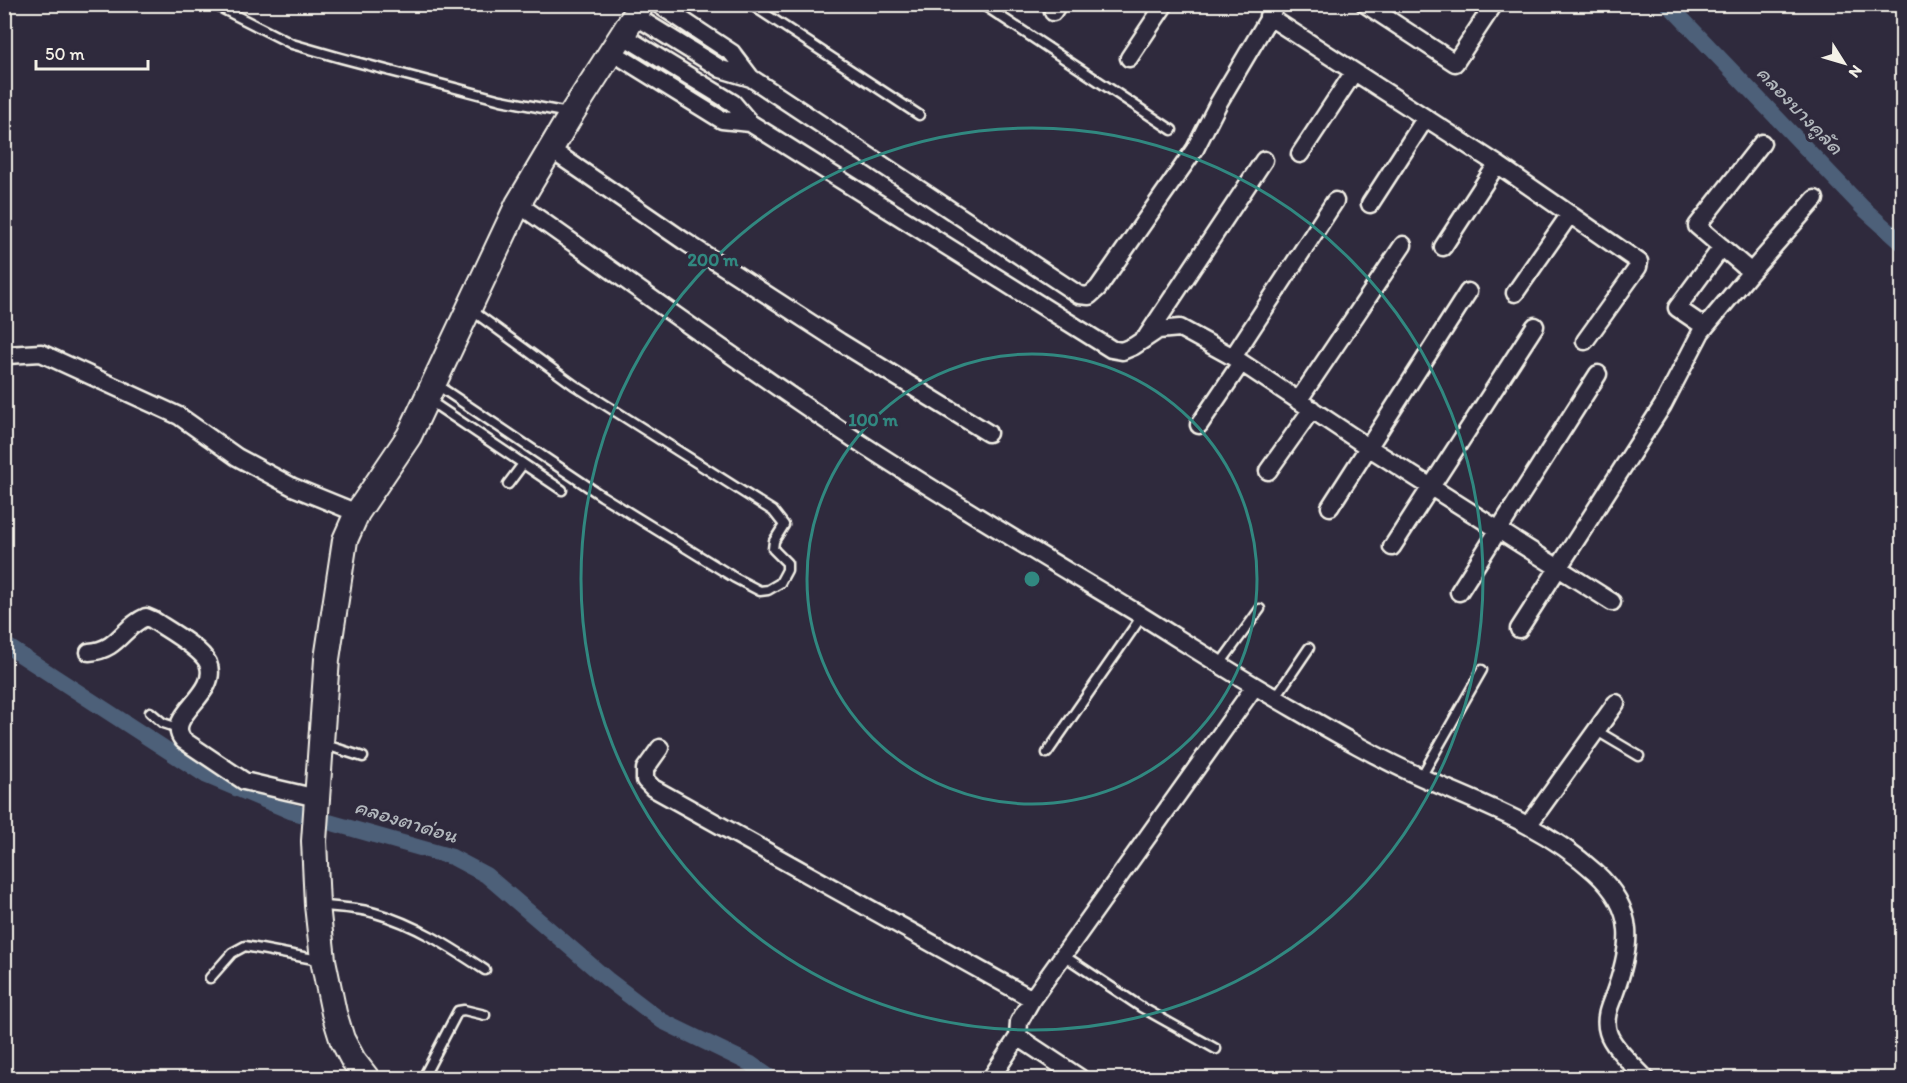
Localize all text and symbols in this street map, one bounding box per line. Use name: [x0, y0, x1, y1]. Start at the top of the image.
scale bar: [36, 33, 148, 71]
north arrow: [1814, 33, 1874, 93]
text: 50 m: [45, 43, 85, 65]
water label: คลองบางคูลัด: [1750, 60, 1849, 161]
text: N: [1845, 62, 1866, 82]
text: 200 m: [688, 249, 739, 271]
text: 100 m: [848, 409, 899, 431]
centre of rings: [1022, 569, 1042, 589]
water label: คลองตาด่อน: [352, 793, 461, 848]

